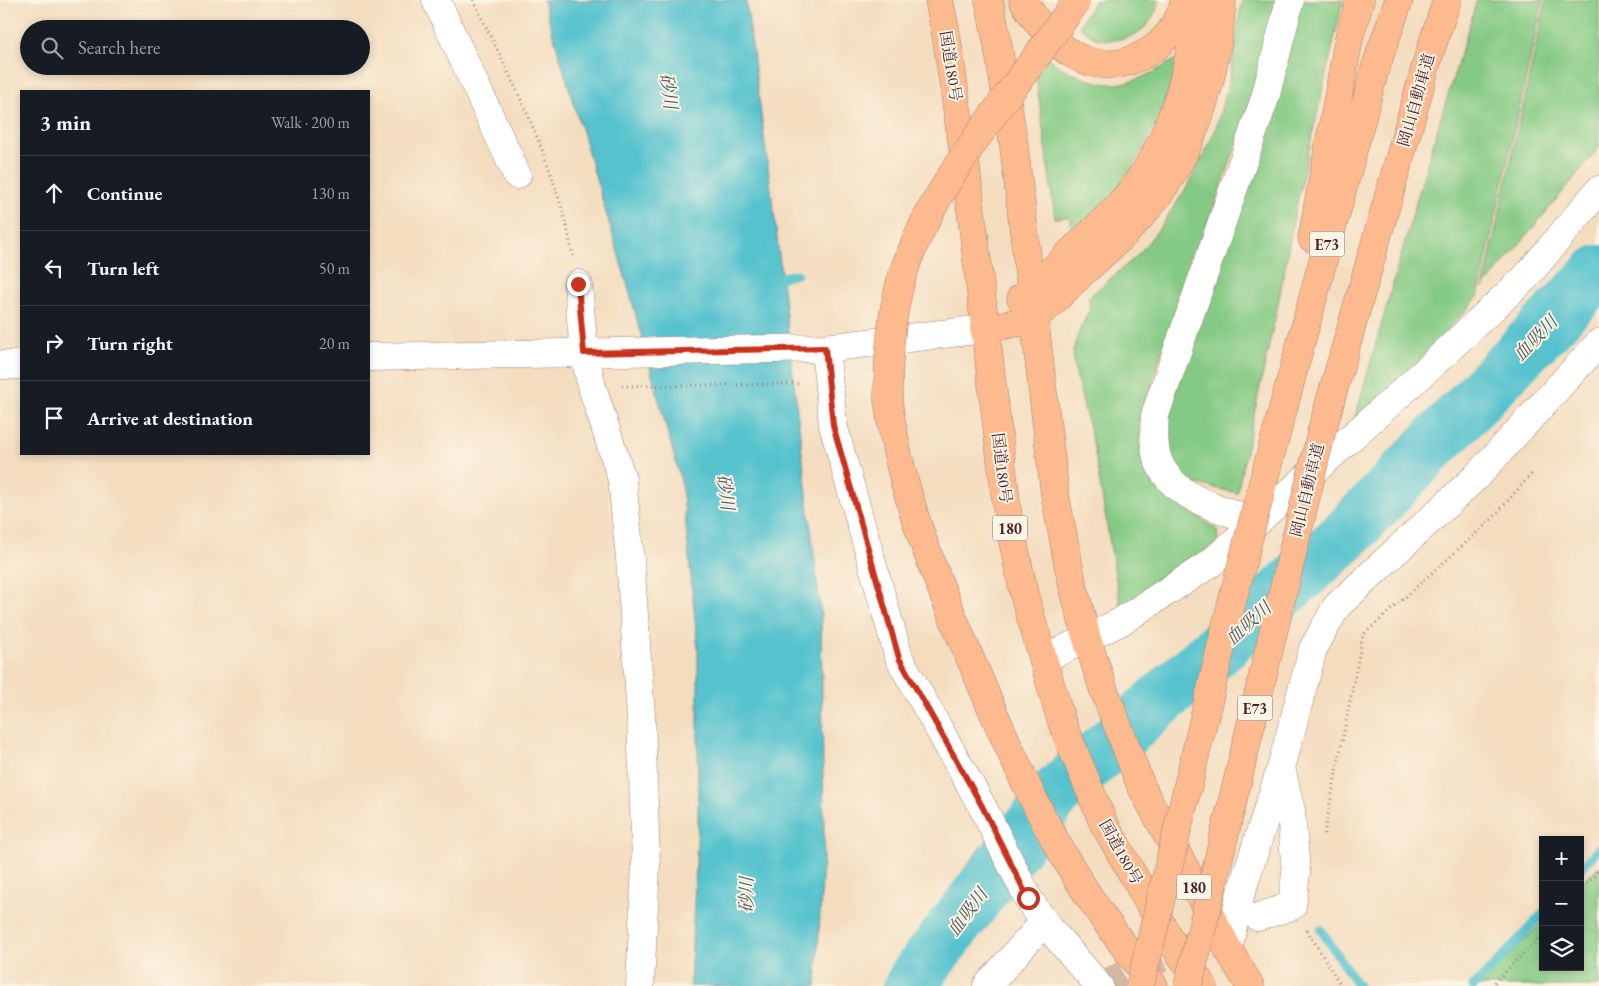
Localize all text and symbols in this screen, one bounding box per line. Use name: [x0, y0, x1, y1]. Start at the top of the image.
search box: [20, 20, 370, 75]
street label: 国道180号: [935, 29, 967, 103]
icon: search: [38, 34, 66, 62]
text: Search here: [78, 35, 160, 60]
street label: 岡山自動車道: [1393, 51, 1439, 149]
water label: 砂川: [655, 72, 683, 112]
text: 3 min: [40, 109, 91, 136]
text: Walk · 200 m: [271, 112, 350, 133]
icon: ahead: [40, 179, 68, 207]
text: Continue: [87, 181, 162, 206]
text: 130 m: [311, 183, 350, 204]
road number: E73: [1310, 232, 1344, 256]
icon: left: [40, 254, 68, 282]
text: Turn left: [87, 256, 159, 281]
text: 50 m: [319, 258, 350, 279]
route end: [567, 273, 590, 296]
water label: 血吸川: [1508, 309, 1563, 365]
icon: right: [40, 329, 68, 357]
text: Turn right: [87, 331, 173, 356]
text: 20 m: [319, 333, 350, 354]
icon: arrive: [40, 404, 68, 432]
text: Arrive at destination: [87, 406, 253, 431]
street label: 国道180号: [987, 431, 1017, 505]
street label: 岡山自動車道: [1285, 441, 1329, 539]
water label: 砂川: [712, 473, 740, 513]
road number: 180: [992, 516, 1028, 540]
water label: 血吸川: [1220, 595, 1277, 650]
road number: E73: [1238, 696, 1272, 720]
street label: 国道180号: [1095, 816, 1147, 888]
map controls: [1539, 836, 1584, 971]
button: +: [1539, 836, 1584, 881]
road number: 180: [1176, 874, 1212, 900]
water label: 砂川: [734, 875, 758, 913]
button: −: [1539, 881, 1584, 926]
water label: 血吸川: [942, 882, 994, 940]
route start: [1017, 887, 1040, 910]
button: layers: [1539, 926, 1584, 971]

